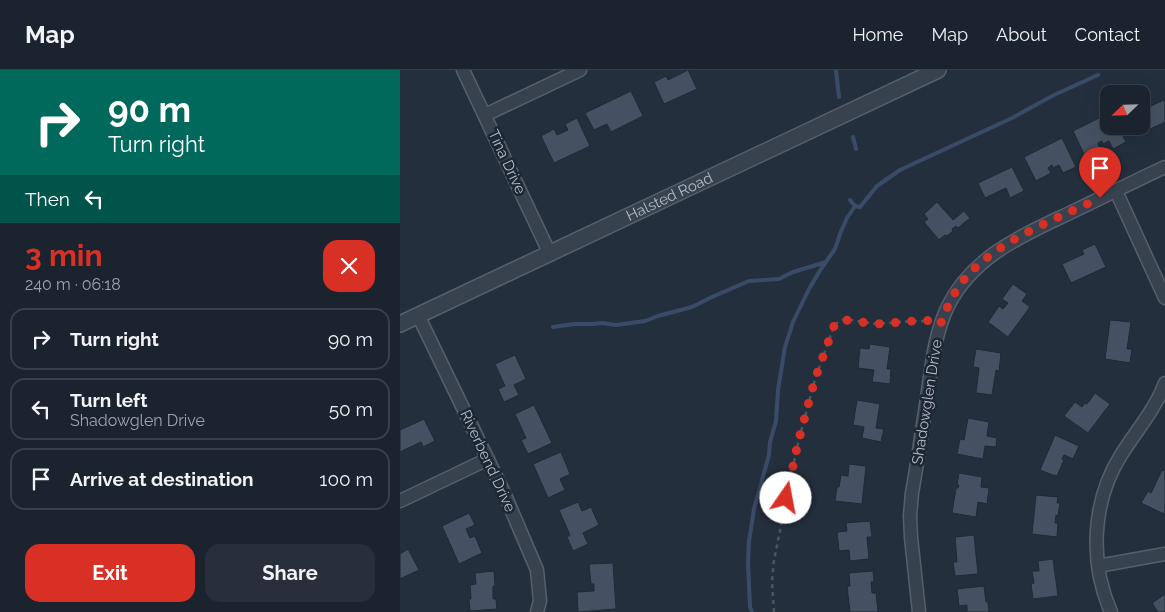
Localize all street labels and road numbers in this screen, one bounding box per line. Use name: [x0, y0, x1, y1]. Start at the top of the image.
street label: Tina Drive: [484, 127, 530, 197]
street label: Halsted Road: [623, 169, 716, 225]
street label: Shadowglen Drive: [908, 338, 946, 466]
street label: Riverbend Drive: [456, 407, 520, 515]

